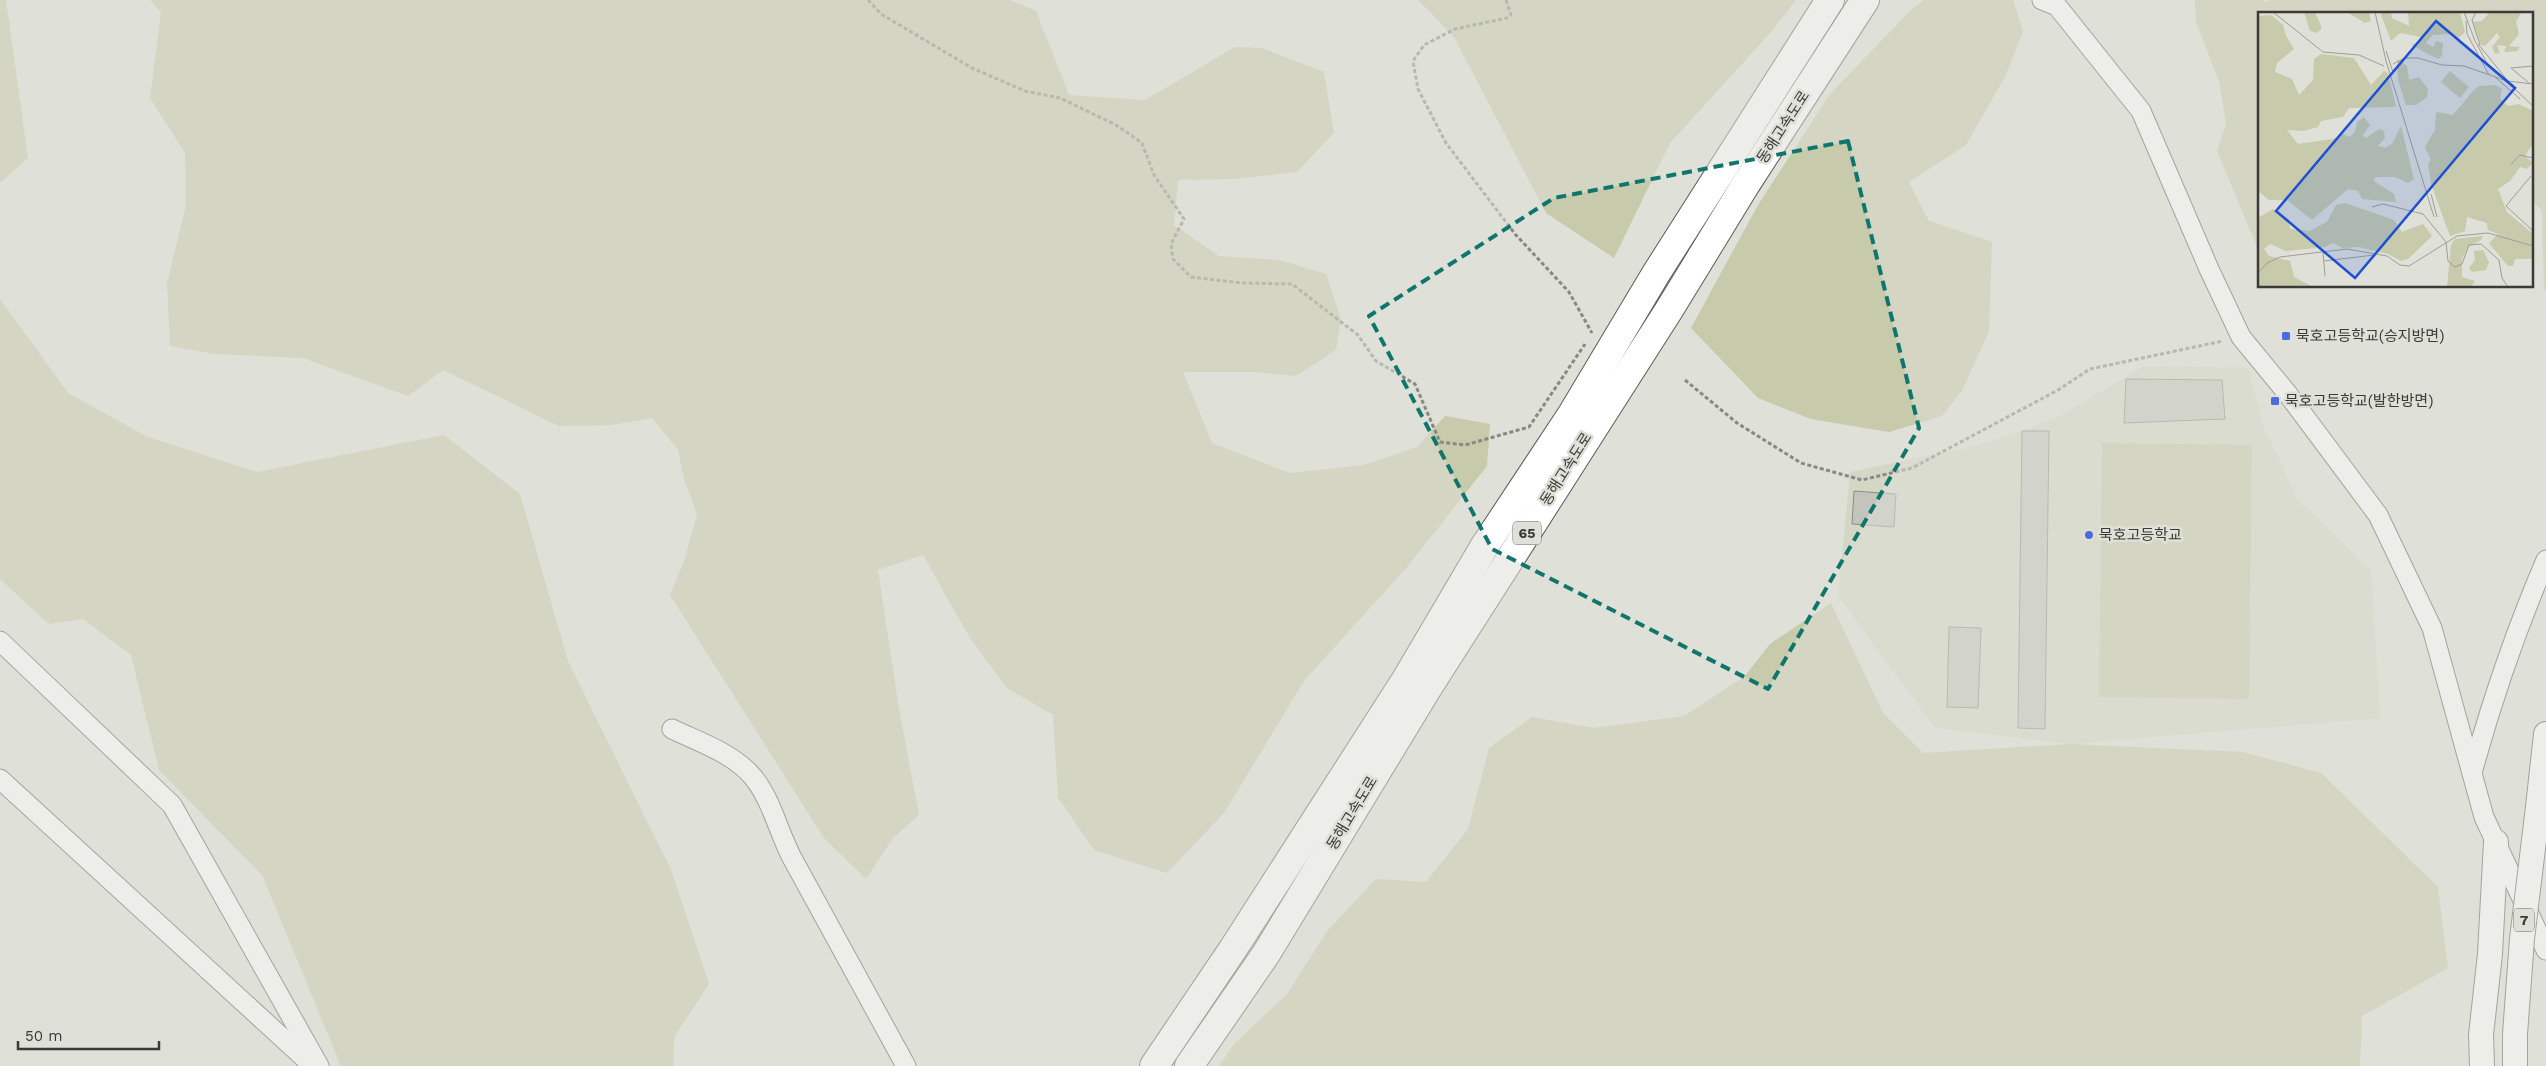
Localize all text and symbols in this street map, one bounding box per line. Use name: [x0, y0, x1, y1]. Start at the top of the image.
inset map: [2258, 12, 2534, 288]
street label: 동해고속도로: [1753, 87, 1813, 167]
place label: 묵호고등학교(승지방면): [2296, 327, 2445, 345]
marker: 묵호고등학교(승지방면): [2280, 330, 2292, 342]
place label: 묵호고등학교(발한방면): [2285, 392, 2434, 410]
marker: 묵호고등학교(발한방면): [2269, 395, 2281, 407]
street label: 동해고속도로: [1536, 429, 1596, 509]
road number: 65: [1513, 522, 1541, 544]
place label: 묵호고등학교: [2099, 526, 2182, 544]
marker: 묵호고등학교: [2083, 529, 2095, 541]
street label: 동해고속도로: [1323, 773, 1381, 853]
road number: 7: [2514, 908, 2534, 932]
scale bar: [18, 1018, 159, 1050]
text: 50 m: [25, 1027, 62, 1045]

